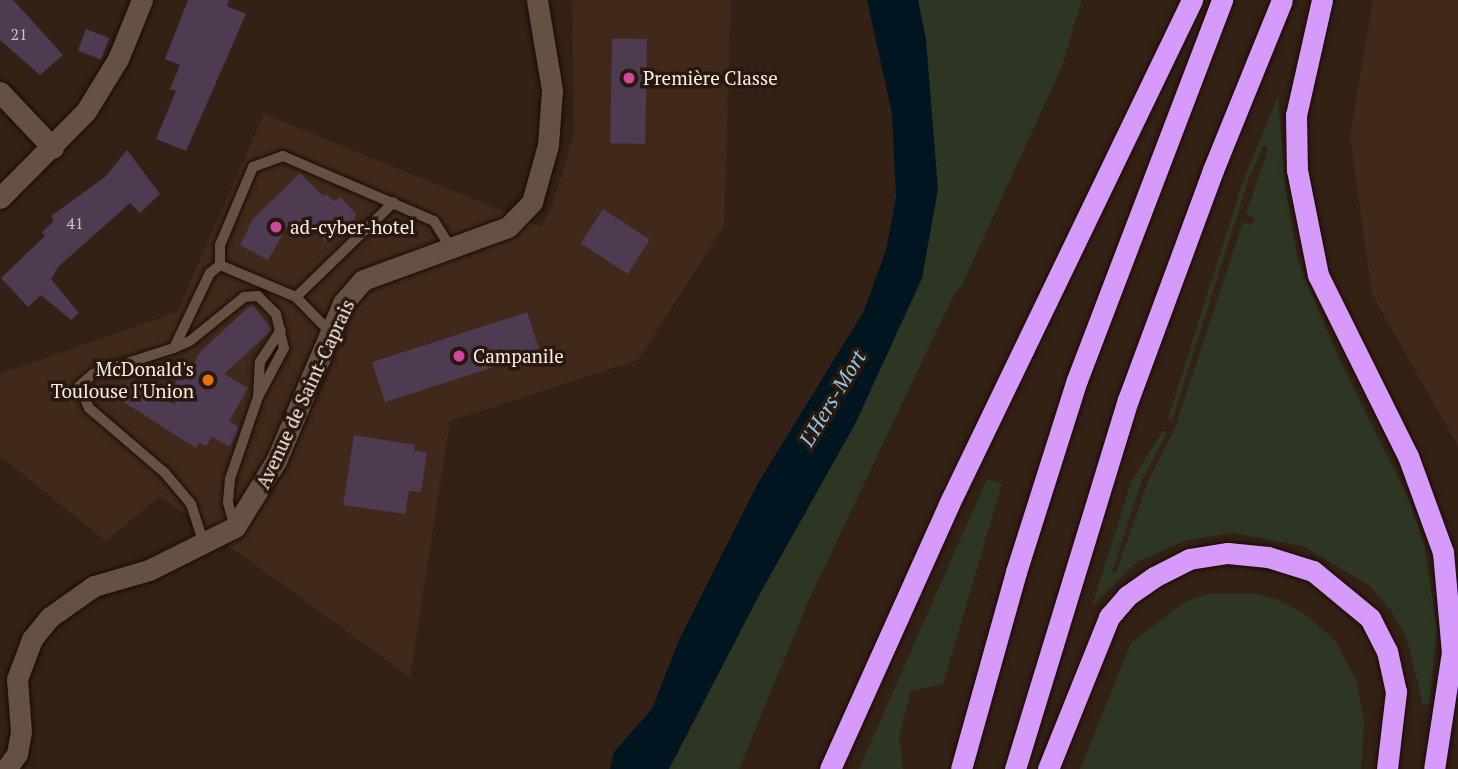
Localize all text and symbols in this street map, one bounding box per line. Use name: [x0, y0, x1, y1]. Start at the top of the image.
house number: 21: [10, 24, 28, 44]
place label: Première Classe: [643, 67, 778, 89]
marker: Première Classe: [621, 70, 637, 86]
house number: 41: [66, 213, 84, 233]
place label: ad-cyber-hotel: [290, 216, 415, 238]
marker: ad-cyber-hotel: [268, 219, 284, 235]
street label: Avenue de Saint-Caprais: [251, 296, 359, 492]
place label: Campanile: [473, 345, 564, 367]
water label: L'Hers-Mort: [793, 345, 871, 451]
marker: Campanile: [451, 348, 467, 364]
place label: McDonald's Toulouse l'Union: [51, 358, 194, 402]
marker: McDonald's Toulouse l'Union: [200, 372, 216, 388]

